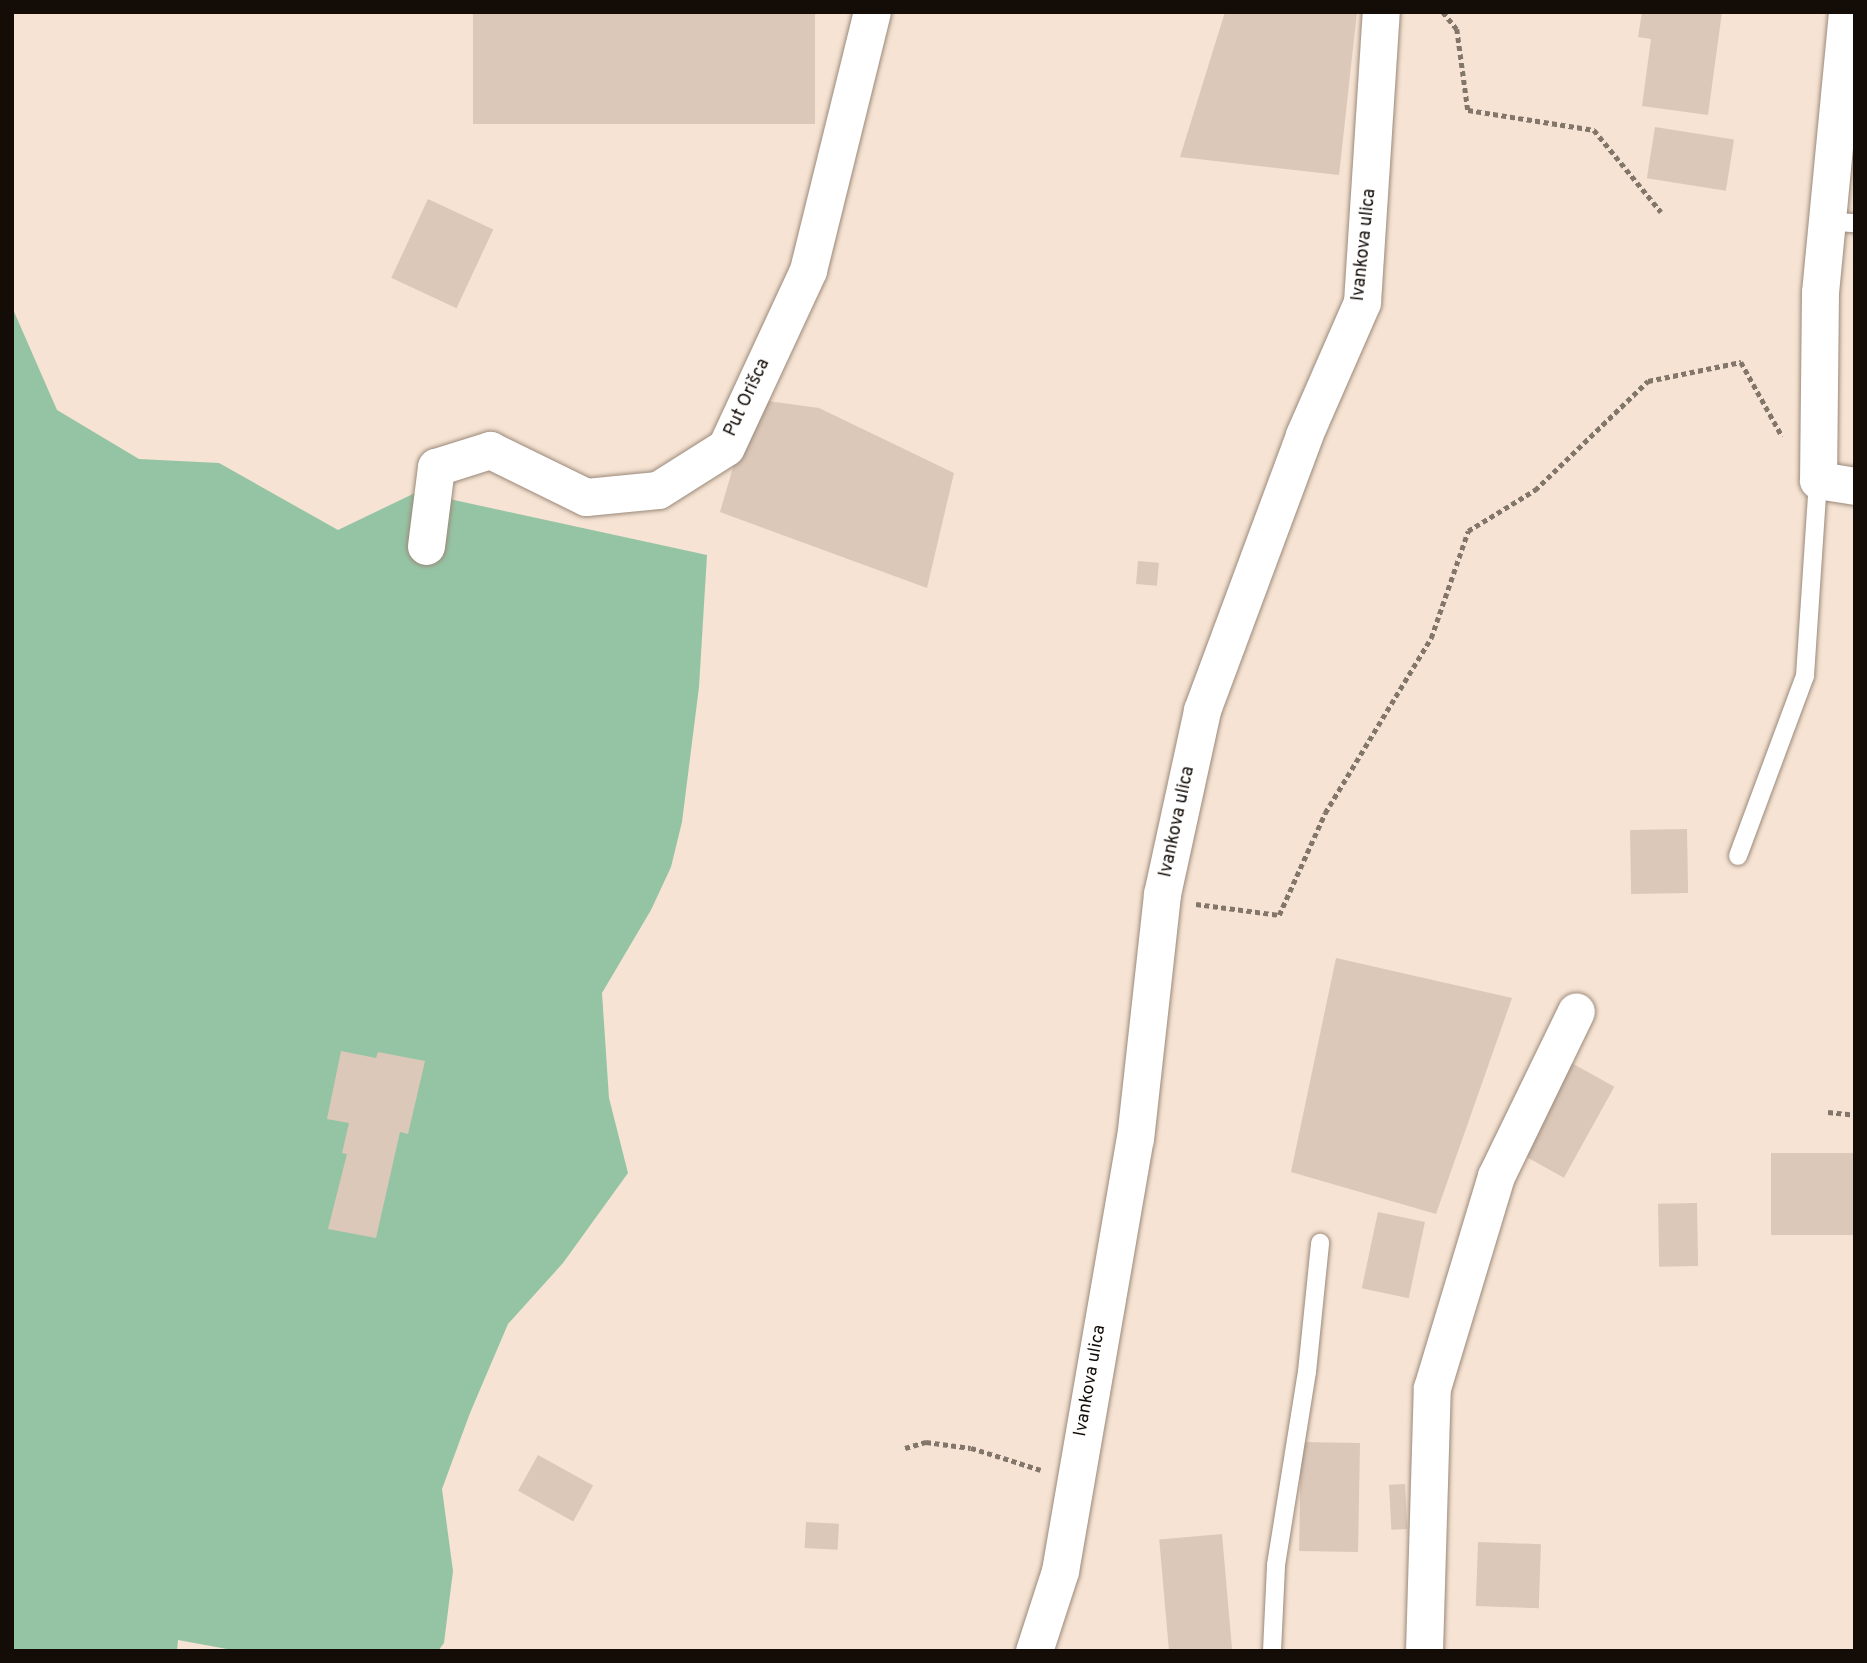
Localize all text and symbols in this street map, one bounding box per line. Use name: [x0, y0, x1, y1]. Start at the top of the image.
street label: Ivankova ulica: [1348, 188, 1382, 302]
street label: Put Orišca: [721, 356, 775, 440]
street label: Ivankova ulica: [1156, 764, 1200, 880]
street label: Ivankova ulica: [1071, 1323, 1111, 1439]

